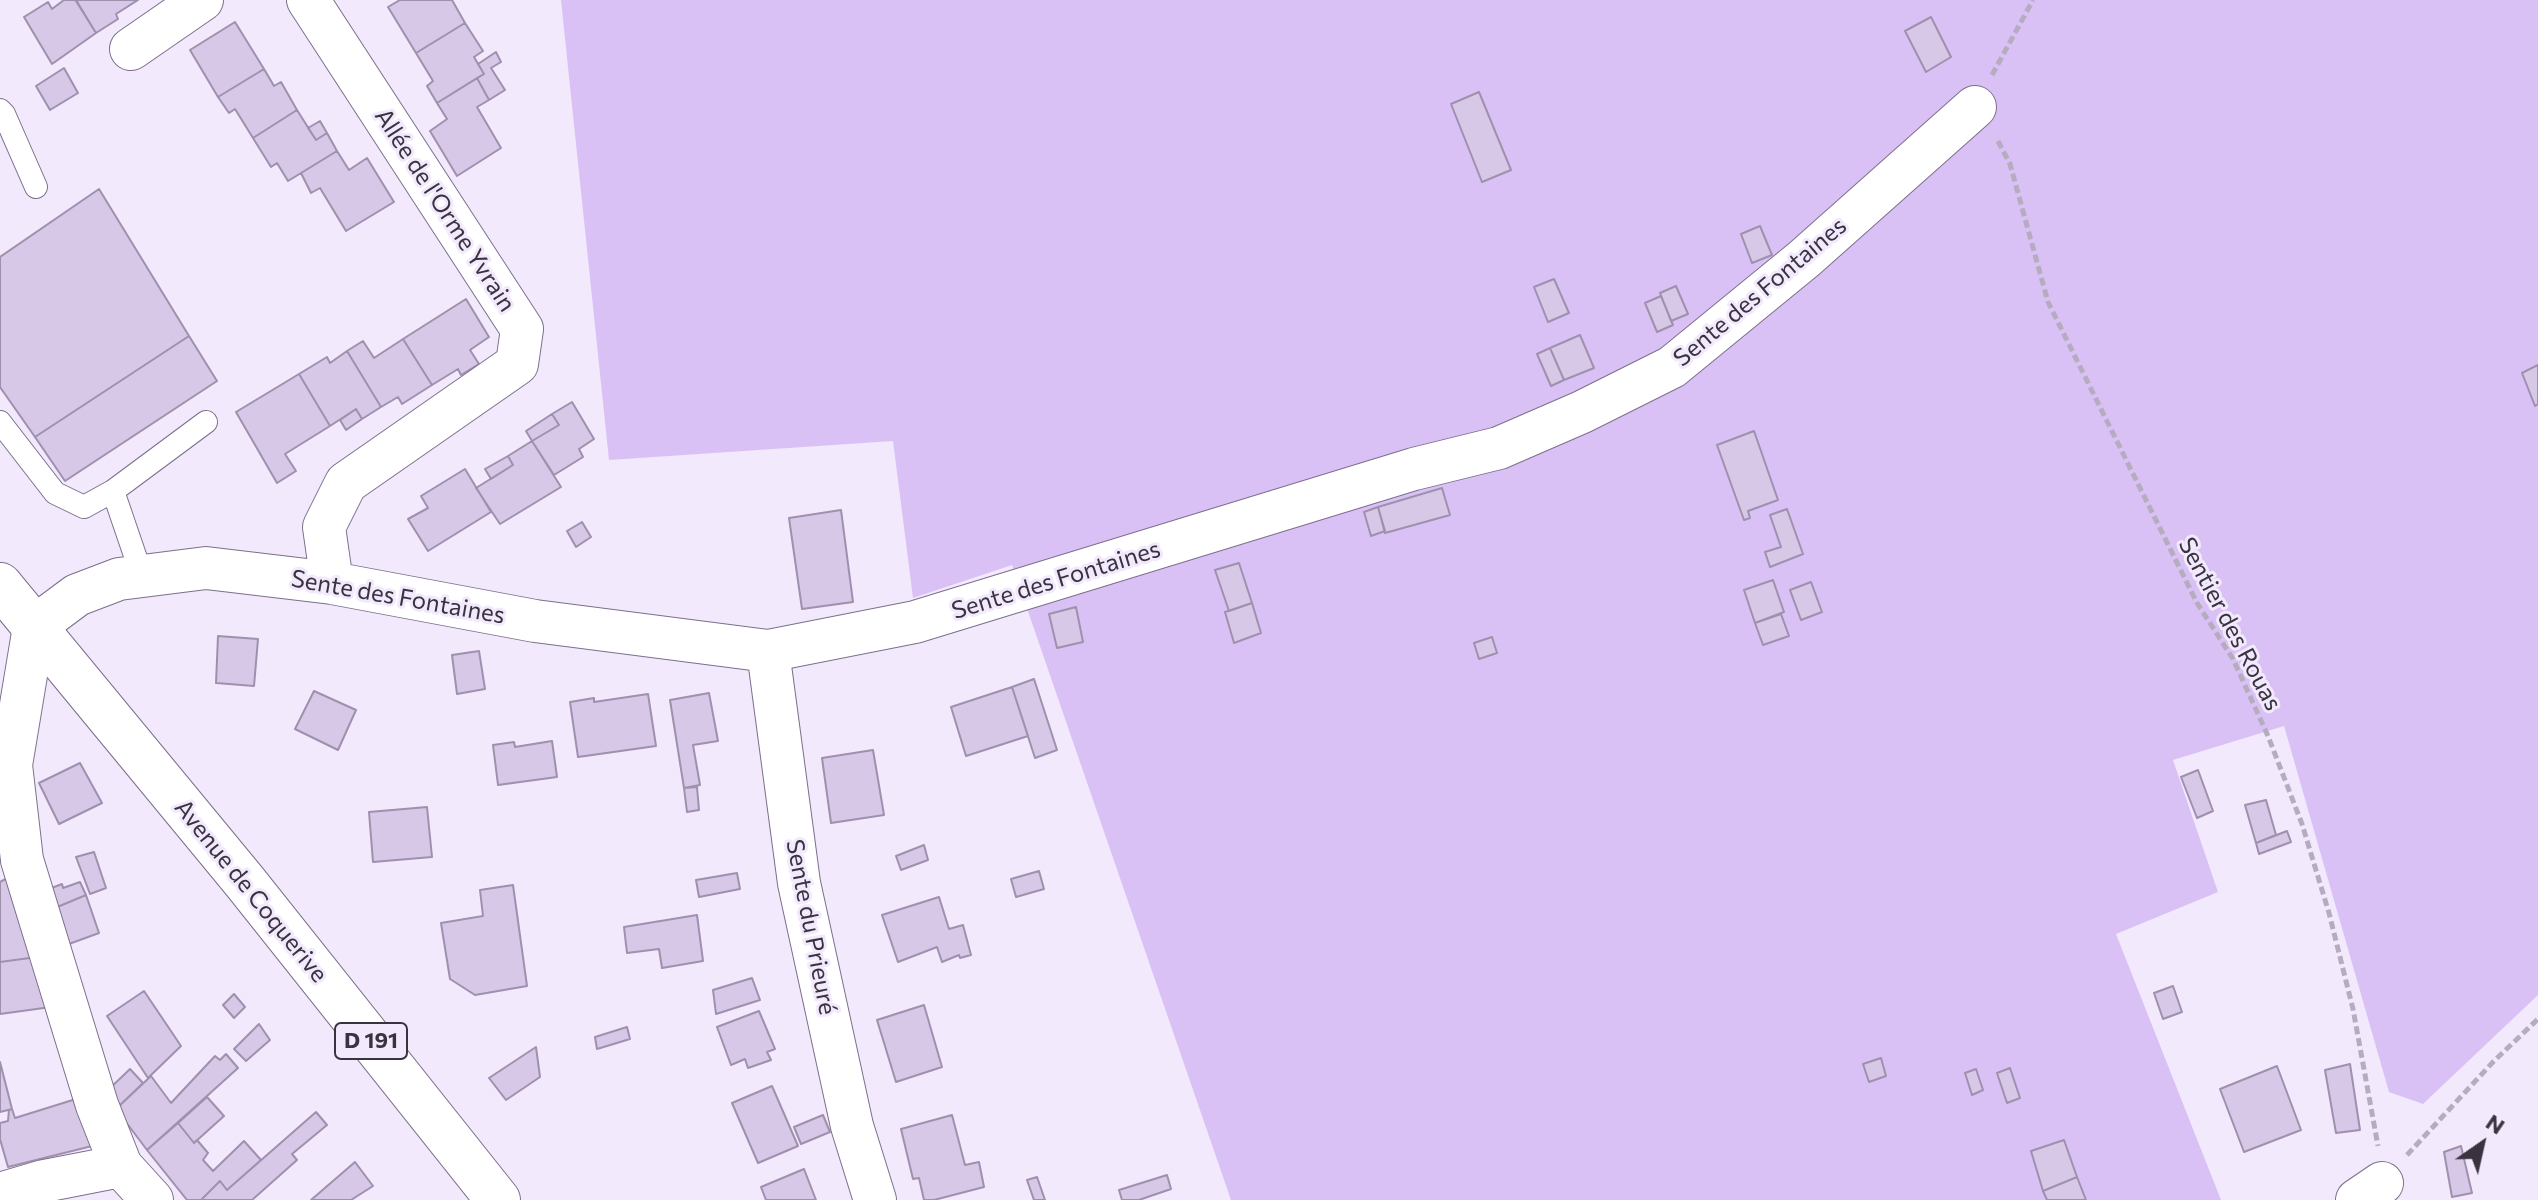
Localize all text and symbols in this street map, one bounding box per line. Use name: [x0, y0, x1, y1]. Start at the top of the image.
street label: Allée de l'Orme Yvrain: [369, 103, 521, 317]
street label: Sente des Fontaines: [1668, 211, 1852, 373]
street label: Sentier des Rouas: [2172, 533, 2288, 715]
street label: Sente des Fontaines: [948, 535, 1164, 625]
street label: Sente des Fontaines: [289, 564, 507, 630]
street label: Avenue de Coquerive: [168, 794, 334, 988]
street label: Sente du Prieuré: [780, 837, 842, 1017]
road number: D 191: [335, 1023, 407, 1059]
north arrow: [2442, 1104, 2522, 1184]
text: N: [2481, 1108, 2510, 1139]

